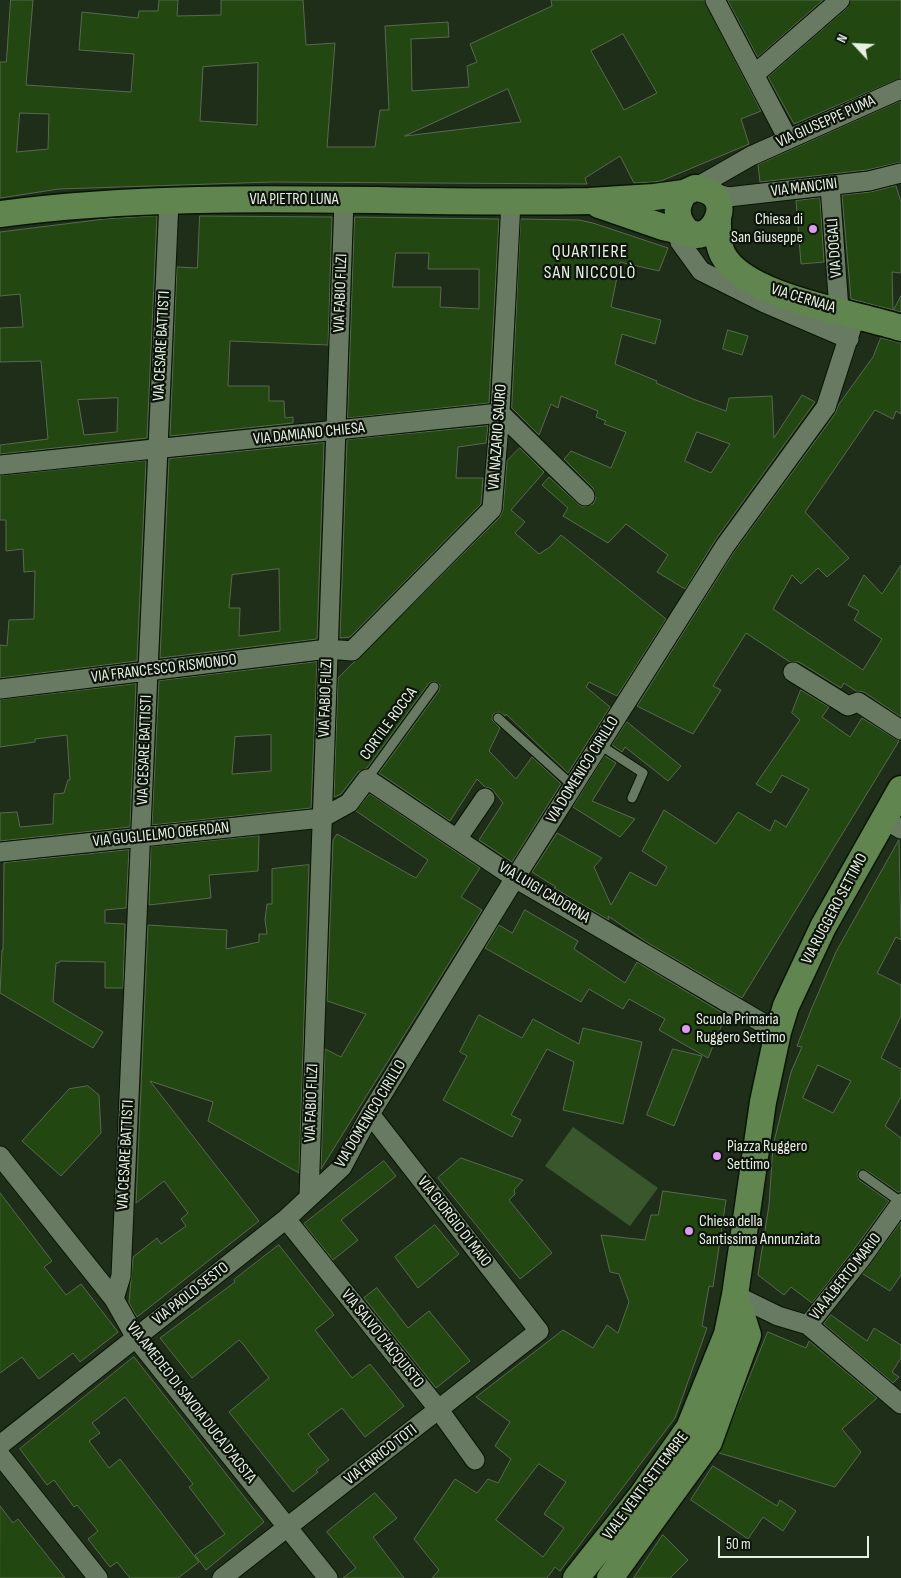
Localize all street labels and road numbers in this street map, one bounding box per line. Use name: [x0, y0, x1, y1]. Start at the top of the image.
street label: VIA GIUSEPPE PUMA: [774, 92, 878, 152]
street label: VIA MANCINI: [770, 174, 838, 202]
street label: VIA PIETRO LUNA: [249, 190, 339, 210]
street label: VIA DOGALI: [823, 218, 847, 278]
street label: VIA FABIO FILZI: [330, 253, 352, 333]
street label: VIA CERNAIA: [768, 280, 838, 318]
street label: VIA CESARE BATTISTI: [150, 290, 174, 402]
street label: VIA NAZARIO SAURO: [485, 383, 511, 491]
street label: VIA DAMIANO CHIESA: [252, 419, 366, 449]
street label: VIA FRANCESCO RISMONDO: [90, 651, 238, 687]
street label: VIA FABIO FILZI: [315, 658, 337, 738]
street label: CORTILE ROCCA: [356, 684, 422, 764]
street label: VIA CESARE BATTISTI: [133, 694, 157, 806]
street label: VIA DOMENICO CIRILLO: [542, 713, 624, 827]
street label: VIA GUGLIELMO OBERDAN: [92, 818, 230, 852]
street label: VIA RUGGERO SETTIMO: [798, 850, 872, 968]
street label: VIA LUIGI CADORNA: [495, 858, 593, 928]
street label: VIA DOMENICO CIRILLO: [331, 1057, 411, 1171]
street label: VIA FABIO FILZI: [301, 1063, 323, 1143]
street label: VIA CESARE BATTISTI: [114, 1099, 138, 1211]
street label: VIA GIORGIO DI MAIO: [413, 1173, 495, 1271]
street label: VIA ALBERTO MARIO: [806, 1230, 886, 1324]
street label: VIA PAOLO SESTO: [149, 1258, 233, 1330]
street label: VIA SALVO D'ACQUISTO: [337, 1286, 427, 1392]
street label: VIA AMEDEO DI SAVOIA DUCA D'AOSTA: [122, 1319, 260, 1487]
street label: VIA ENRICO TOTI: [341, 1421, 421, 1489]
street label: VIALE VENTI SETTEMBRE: [599, 1428, 693, 1544]

